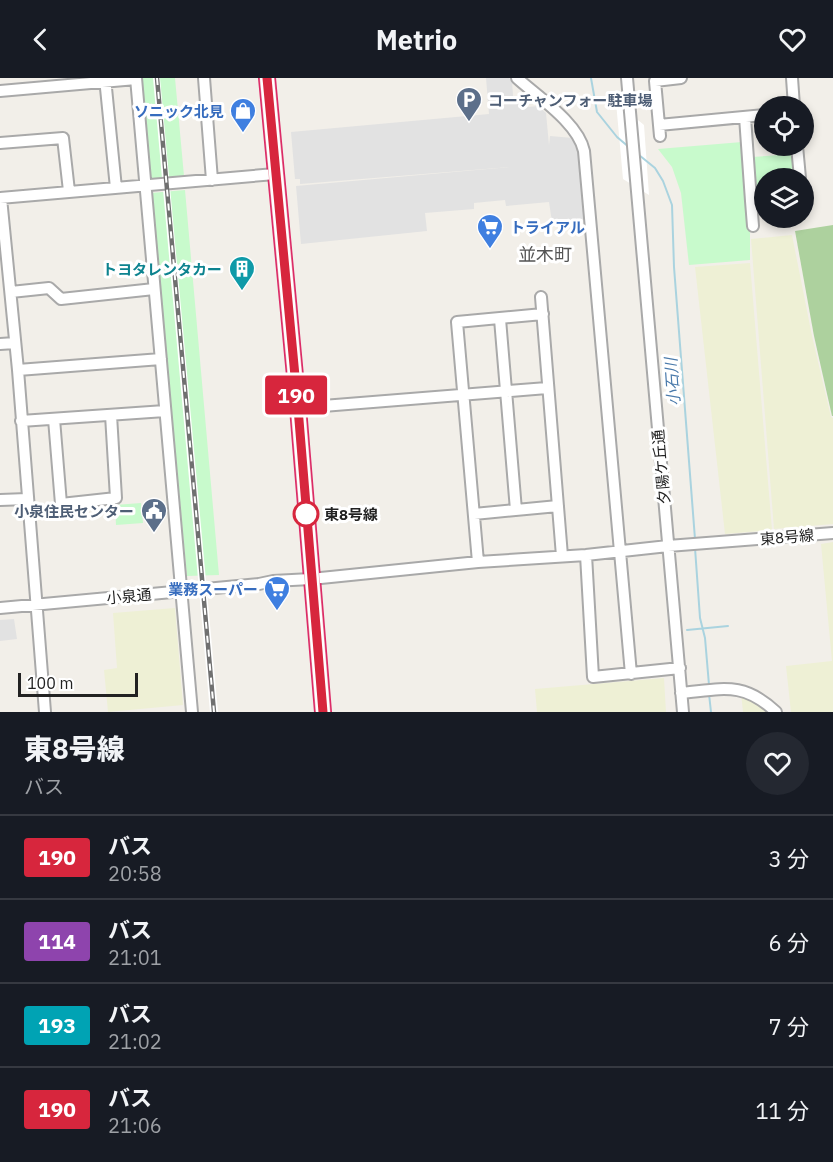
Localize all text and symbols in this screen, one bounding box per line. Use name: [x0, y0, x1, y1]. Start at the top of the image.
text: Metrio: [376, 22, 457, 57]
icon: back: [24, 23, 57, 56]
icon: heart: [776, 23, 809, 56]
parking icon: コーチャンフォー駐車場: [454, 85, 484, 123]
place label: コーチャンフォー駐車場: [488, 91, 652, 110]
shop icon: ソニック北見: [228, 96, 258, 134]
map controls: [754, 96, 814, 228]
button: locate: [754, 96, 814, 156]
place label: ソニック北見: [134, 102, 224, 121]
button: layers: [754, 168, 814, 228]
supermarket icon: トライアル: [475, 212, 505, 250]
place label: トライアル: [510, 218, 585, 237]
district label: 並木町: [518, 243, 572, 266]
building icon: トヨタレンタカー: [227, 254, 257, 292]
place label: トヨタレンタカー: [102, 260, 222, 279]
water label: 小石川: [660, 355, 684, 407]
line badge: 190: [262, 376, 330, 414]
text: 190: [277, 381, 315, 409]
street label: 夕陽ケ丘通: [648, 429, 674, 505]
public building icon: 小泉住民センター: [139, 496, 169, 534]
marker: 東8号線: [293, 501, 319, 527]
place label: 小泉住民センター: [14, 502, 134, 521]
place label: 東8号線: [324, 505, 378, 524]
street label: 東8号線: [759, 525, 815, 549]
supermarket icon: 業務スーパー: [262, 574, 292, 612]
place label: 業務スーパー: [168, 580, 258, 599]
street label: 小泉通: [106, 585, 152, 607]
scale bar: [18, 670, 138, 698]
text: 100 m: [27, 673, 74, 693]
text: 東8号線: [24, 730, 125, 767]
button: heart: [746, 732, 809, 795]
text: バス: [24, 773, 64, 800]
text: バス: [108, 831, 152, 860]
text: 190: [38, 843, 76, 871]
text: 3 分: [769, 844, 809, 873]
text: 20:58: [108, 860, 162, 887]
text: バス: [108, 915, 152, 944]
text: 114: [38, 927, 76, 955]
text: 6 分: [769, 928, 809, 957]
text: 21:01: [108, 944, 162, 971]
text: バス: [108, 999, 152, 1028]
text: 193: [38, 1011, 76, 1039]
text: 7 分: [769, 1012, 809, 1041]
text: 21:02: [108, 1028, 162, 1055]
text: バス: [108, 1083, 152, 1112]
text: 190: [38, 1095, 76, 1123]
text: 11 分: [755, 1096, 809, 1125]
text: 21:06: [108, 1112, 162, 1139]

